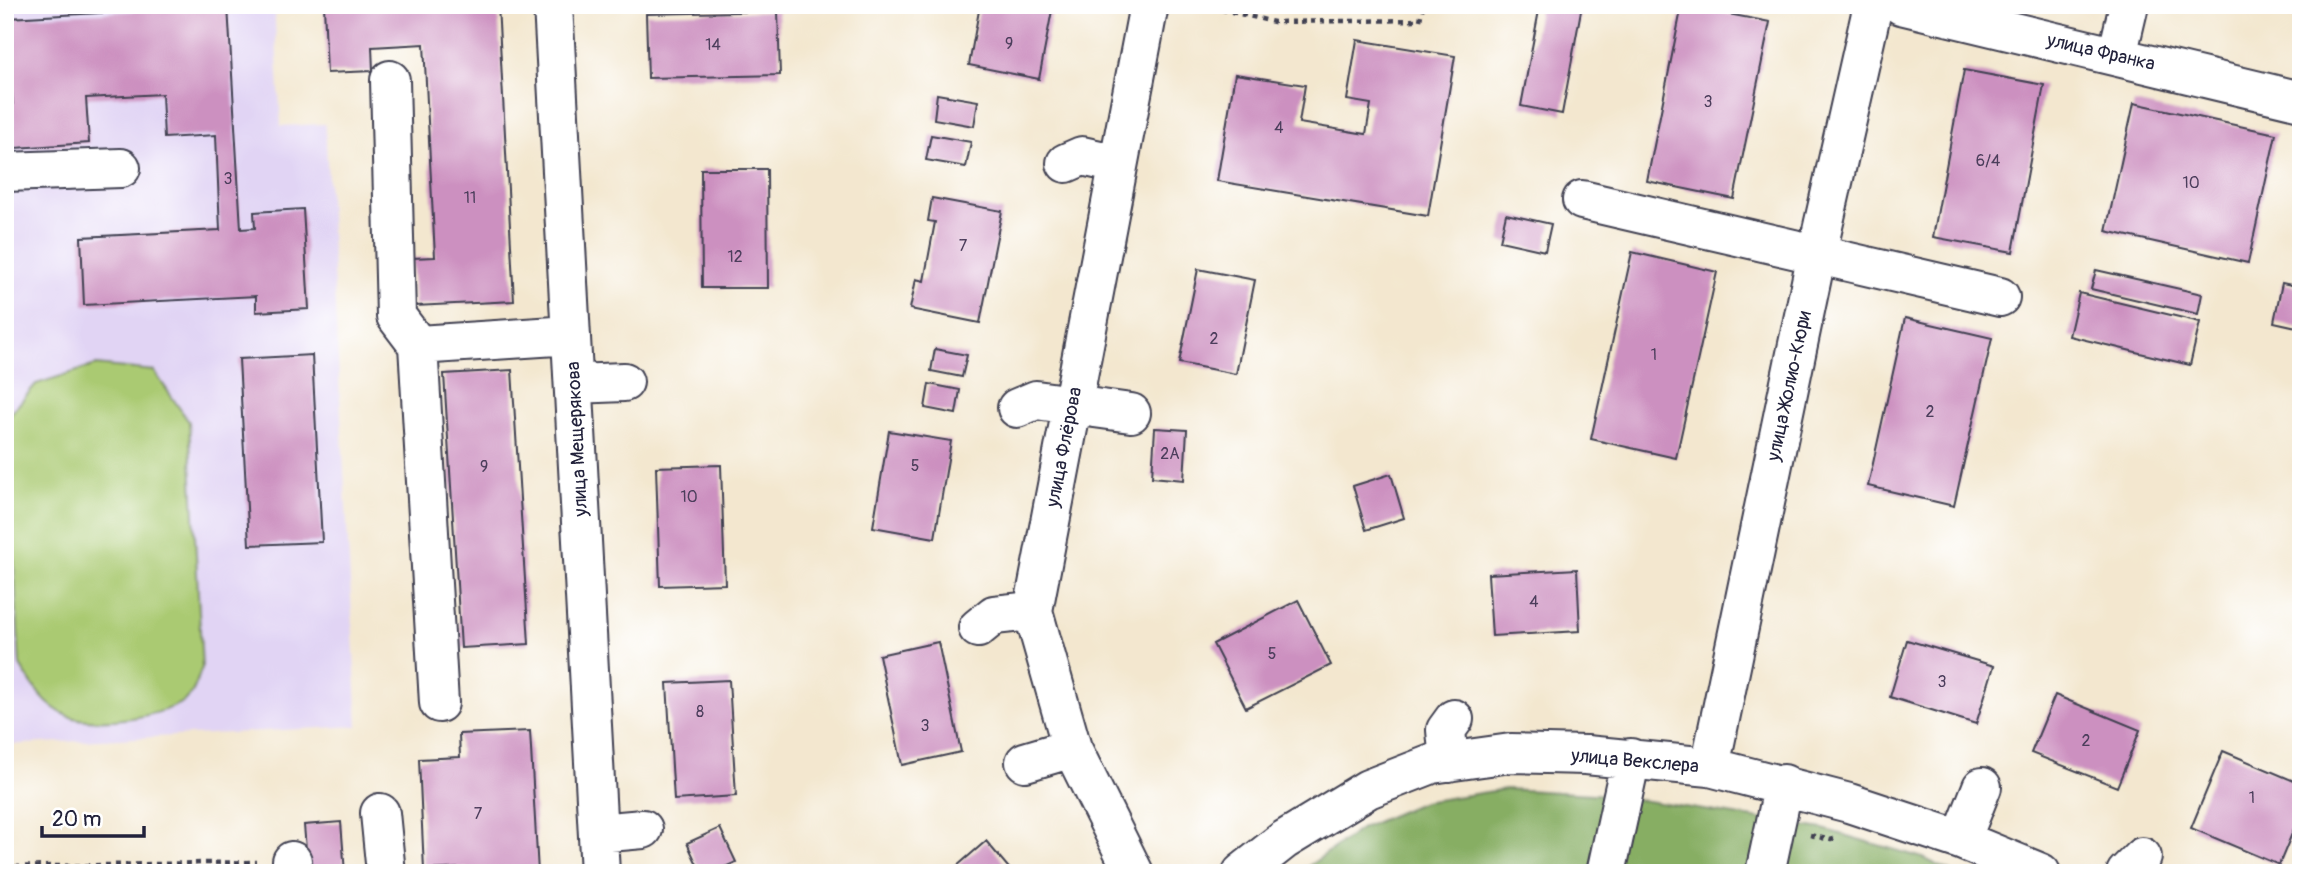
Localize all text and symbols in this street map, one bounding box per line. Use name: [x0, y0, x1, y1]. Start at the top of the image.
street label: улица Франка: [2044, 28, 2157, 76]
house number: 9: [1005, 34, 1013, 54]
house number: 14: [705, 35, 721, 55]
house number: 3: [1704, 92, 1713, 112]
house number: 4: [1274, 118, 1284, 138]
house number: 6/4: [1976, 151, 2000, 171]
house number: 3: [224, 169, 233, 189]
house number: 10: [2182, 173, 2200, 193]
house number: 11: [464, 188, 476, 208]
house number: 7: [959, 236, 968, 256]
house number: 12: [727, 247, 743, 267]
street label: улица Жолио-Кюри: [1761, 308, 1817, 464]
house number: 2: [1210, 329, 1219, 349]
house number: 1: [1651, 345, 1657, 365]
street label: улица Мещерякова: [561, 361, 593, 518]
street label: улица Флёрова: [1040, 385, 1087, 510]
house number: 2: [1926, 402, 1935, 422]
house number: 2А: [1160, 444, 1180, 464]
house number: 5: [911, 456, 919, 476]
house number: 9: [480, 457, 488, 477]
house number: 10: [680, 487, 698, 507]
house number: 4: [1529, 592, 1539, 612]
house number: 5: [1268, 644, 1276, 664]
house number: 3: [1938, 672, 1947, 692]
house number: 8: [696, 702, 704, 722]
house number: 3: [921, 716, 930, 736]
house number: 2: [2082, 731, 2091, 751]
street label: улица Векслера: [1569, 743, 1700, 779]
house number: 1: [2249, 788, 2255, 808]
scale bar: [42, 794, 144, 838]
house number: 7: [474, 804, 483, 824]
text: 20 m: [52, 806, 101, 833]

